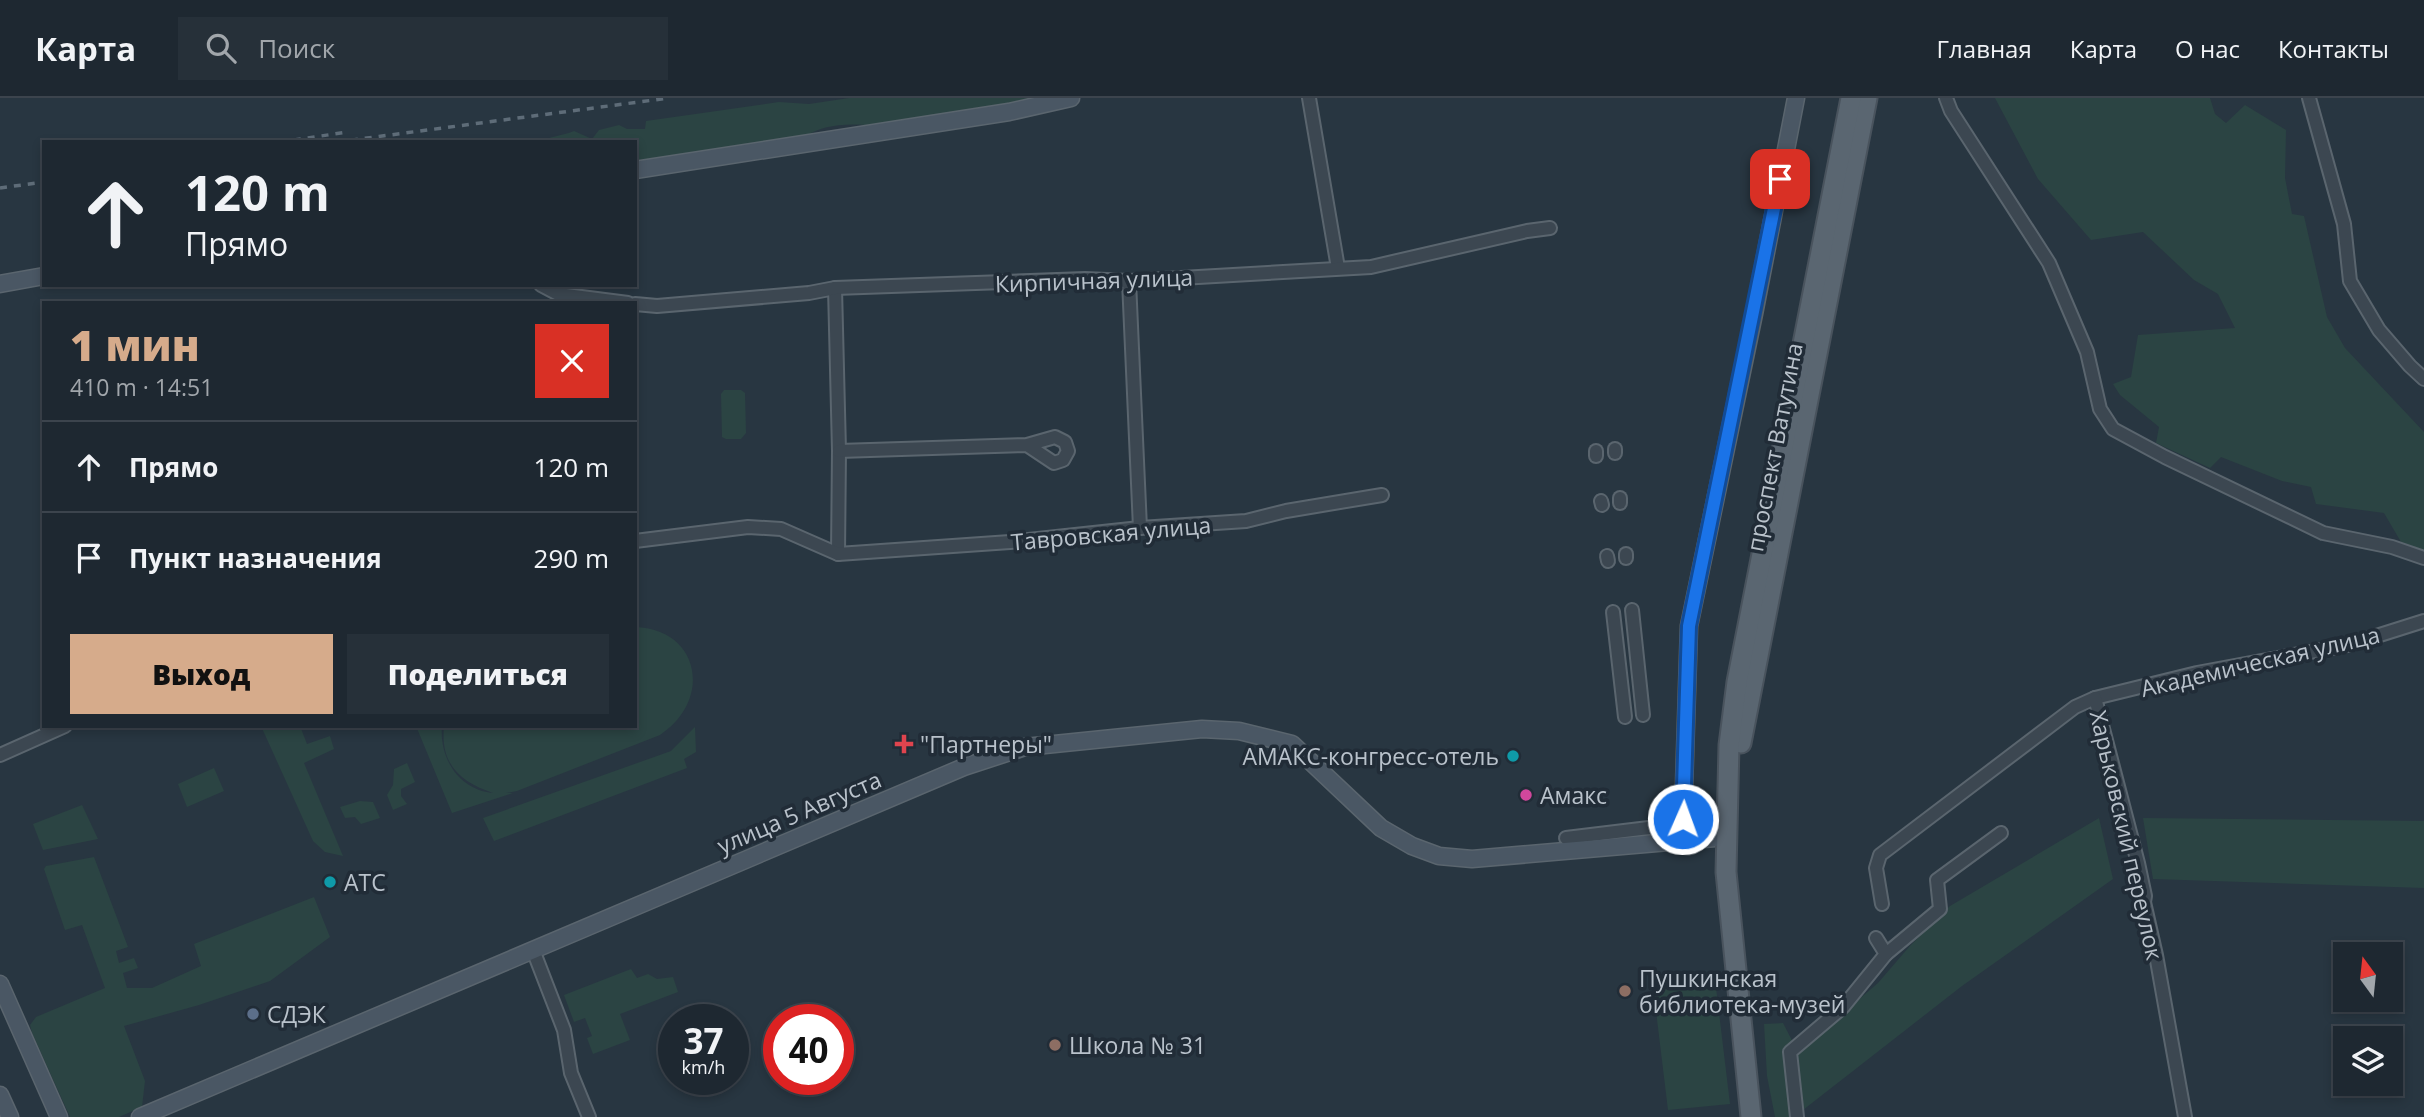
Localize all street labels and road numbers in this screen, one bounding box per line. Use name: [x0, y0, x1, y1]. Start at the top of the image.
street label: Кирпичная улица: [994, 261, 1194, 299]
street label: проспект Ватутина: [1738, 340, 1810, 554]
street label: Тавровская улица: [1010, 508, 1212, 558]
street label: Академическая улица: [2137, 618, 2383, 704]
street label: Харьковский переулок: [2083, 707, 2171, 963]
street label: улица 5 Августа: [712, 763, 886, 861]

